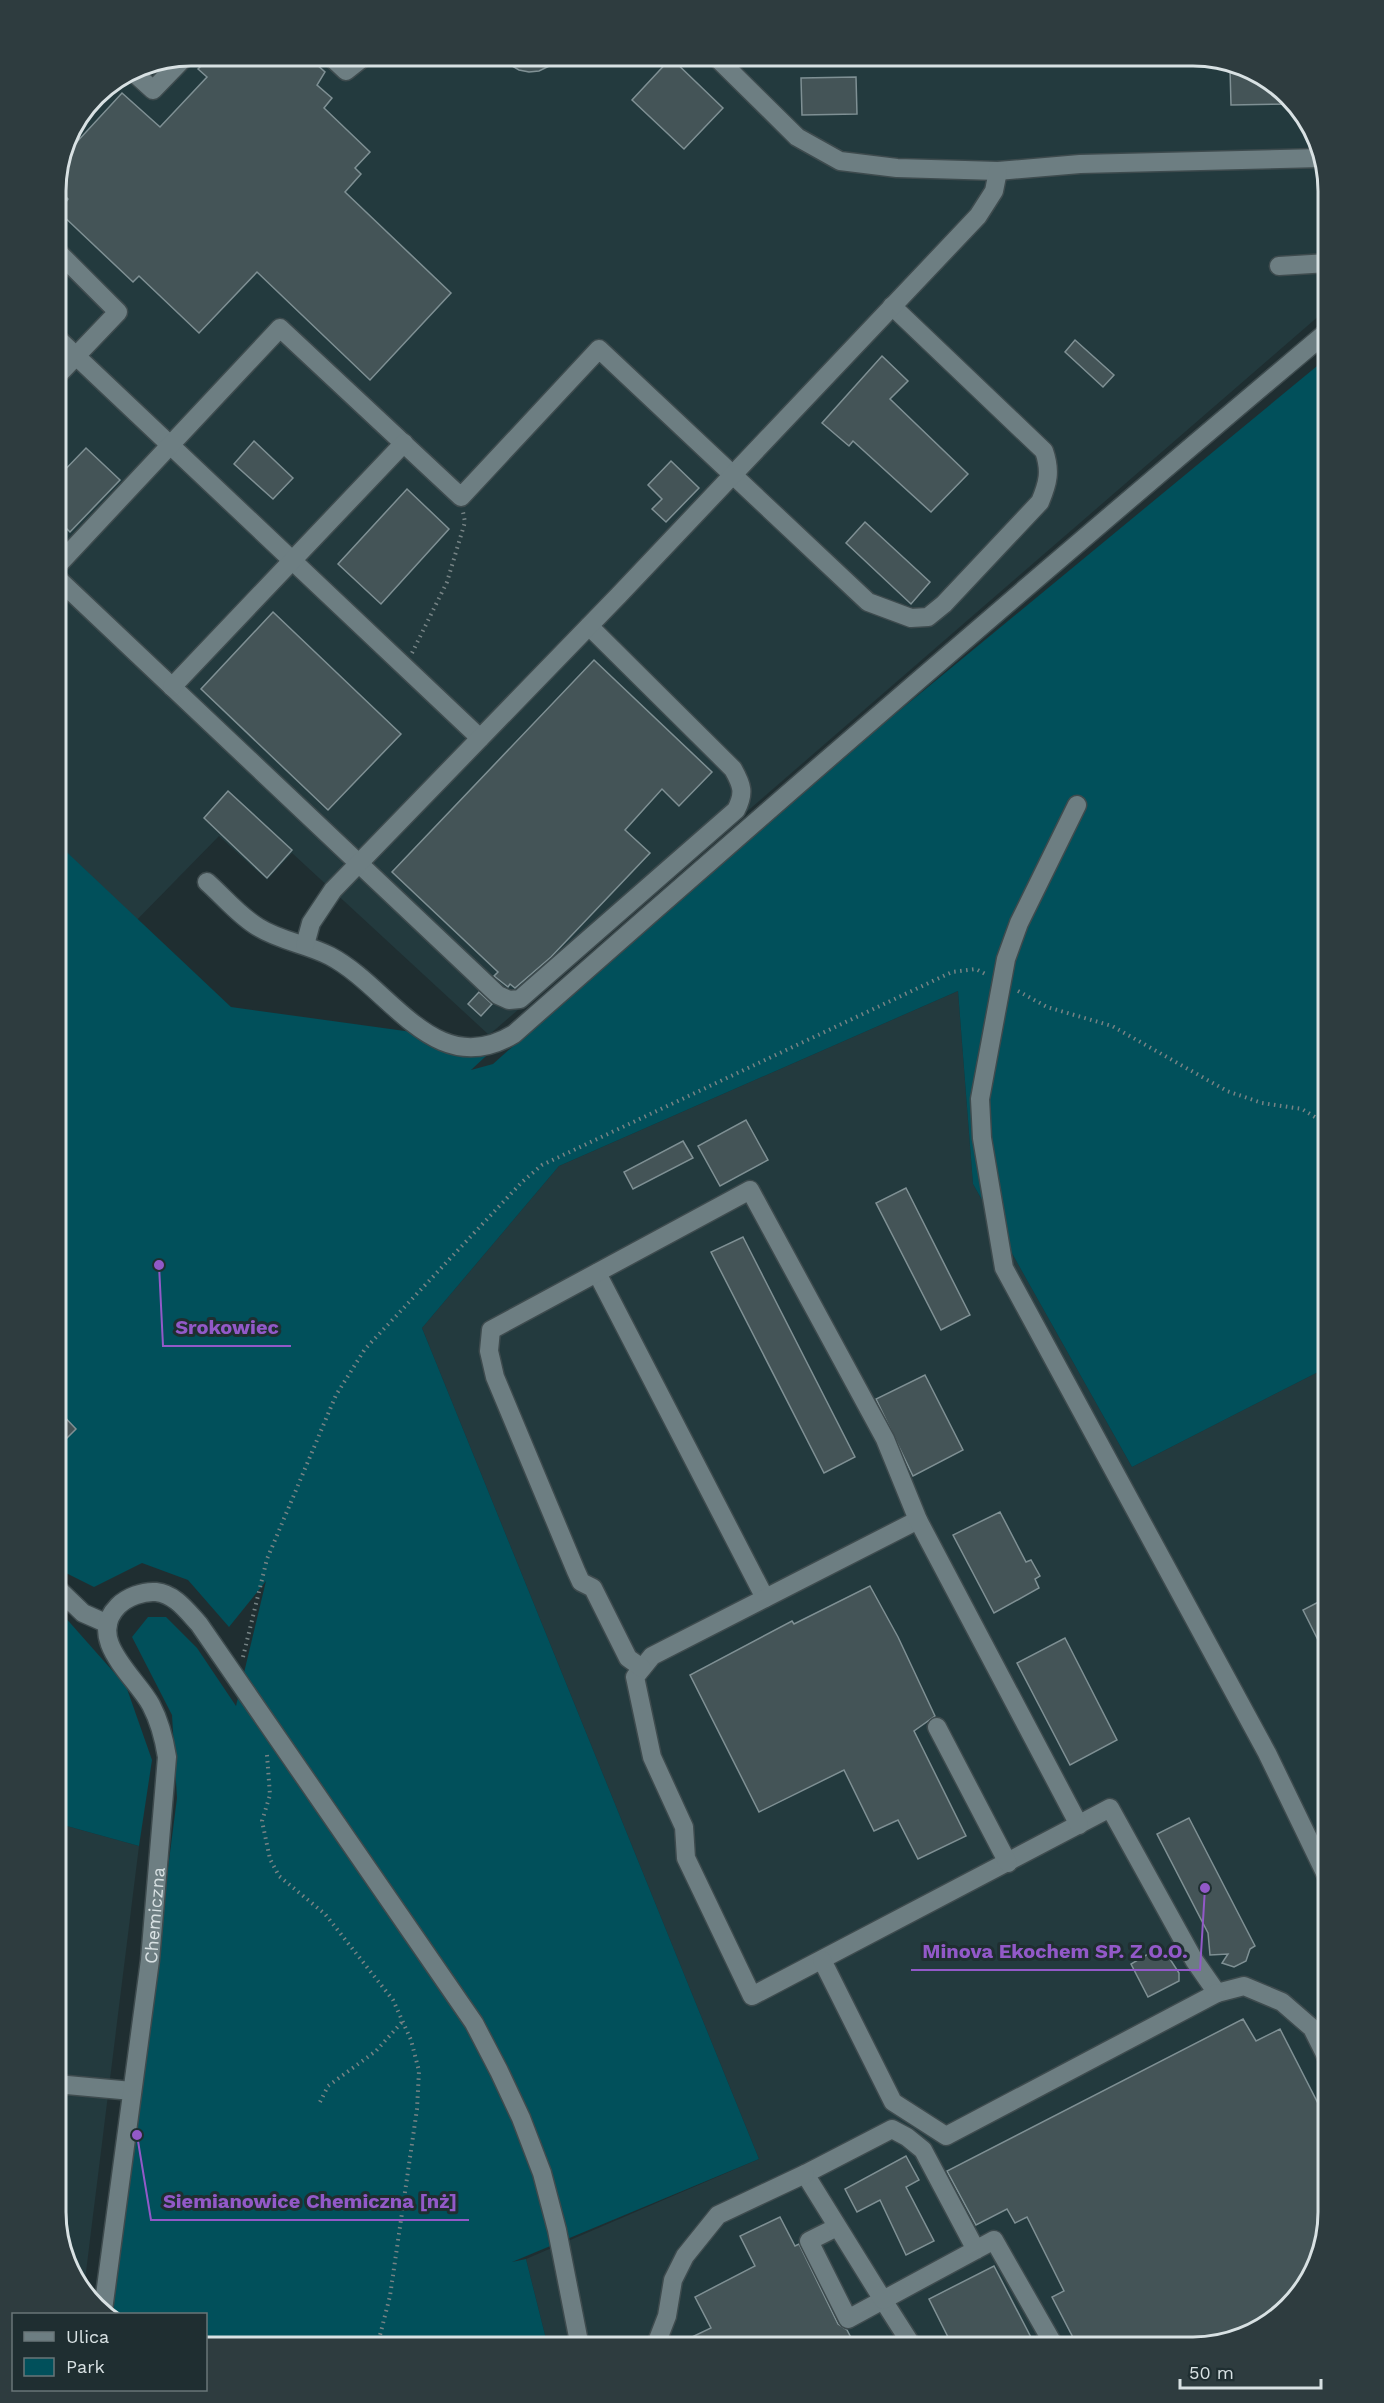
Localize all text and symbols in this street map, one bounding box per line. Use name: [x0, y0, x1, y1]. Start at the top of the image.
callout: Srokowiec: [163, 1308, 291, 1346]
text: Srokowiec: [175, 1315, 279, 1339]
street label: Chemiczna: [139, 1866, 168, 1964]
callout: Minova Ekochem SP. Z O.O.: [911, 1932, 1200, 1970]
text: Minova Ekochem SP. Z O.O.: [922, 1939, 1188, 1963]
callout: Siemianowice Chemiczna [nż]: [151, 2182, 469, 2220]
text: Siemianowice Chemiczna [nż]: [163, 2189, 457, 2213]
legend: [12, 2313, 207, 2391]
text: Ulica: [66, 2326, 109, 2347]
scale bar: [1180, 2352, 1321, 2390]
text: Park: [66, 2356, 105, 2377]
text: 50 m: [1189, 2362, 1234, 2383]

